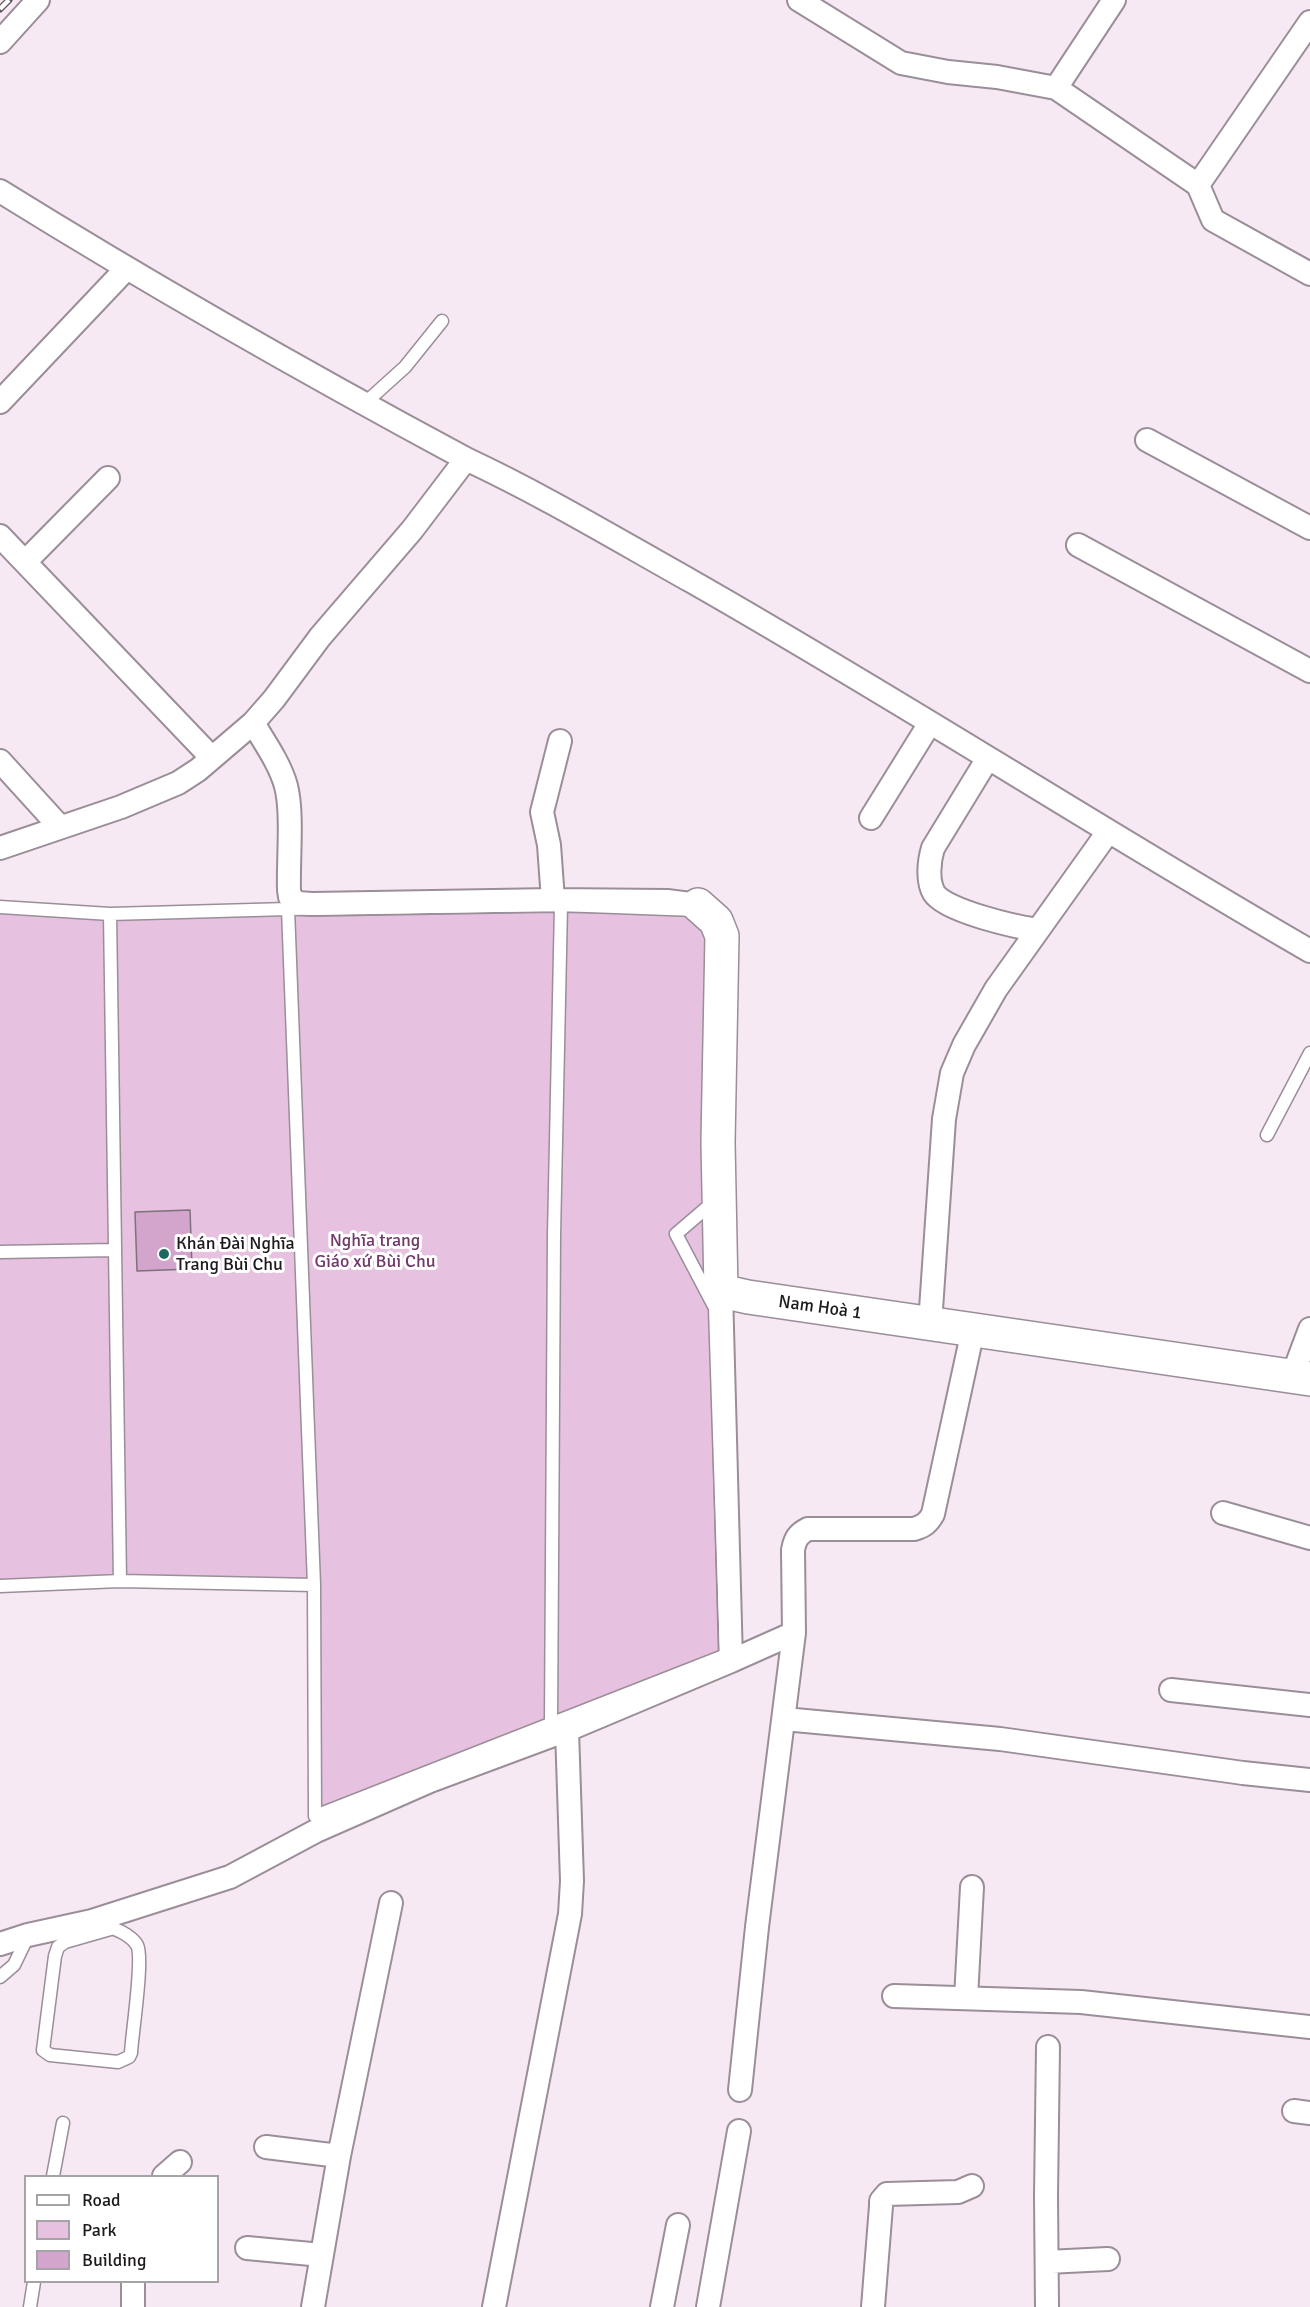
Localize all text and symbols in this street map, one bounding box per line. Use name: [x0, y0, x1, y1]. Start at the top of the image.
park label: Nghĩa trang Giáo xứ Bùi Chu: [314, 1230, 436, 1272]
place label: Khán Đài Nghĩa Trang Bùi Chu: [176, 1233, 295, 1276]
marker: Khán Đài Nghĩa Trang Bùi Chu: [157, 1247, 171, 1261]
street label: Nam Hoà 1: [777, 1291, 863, 1325]
legend: [24, 2175, 219, 2283]
text: Road: [82, 2189, 121, 2211]
text: Park: [82, 2219, 117, 2241]
text: Building: [82, 2249, 146, 2271]

